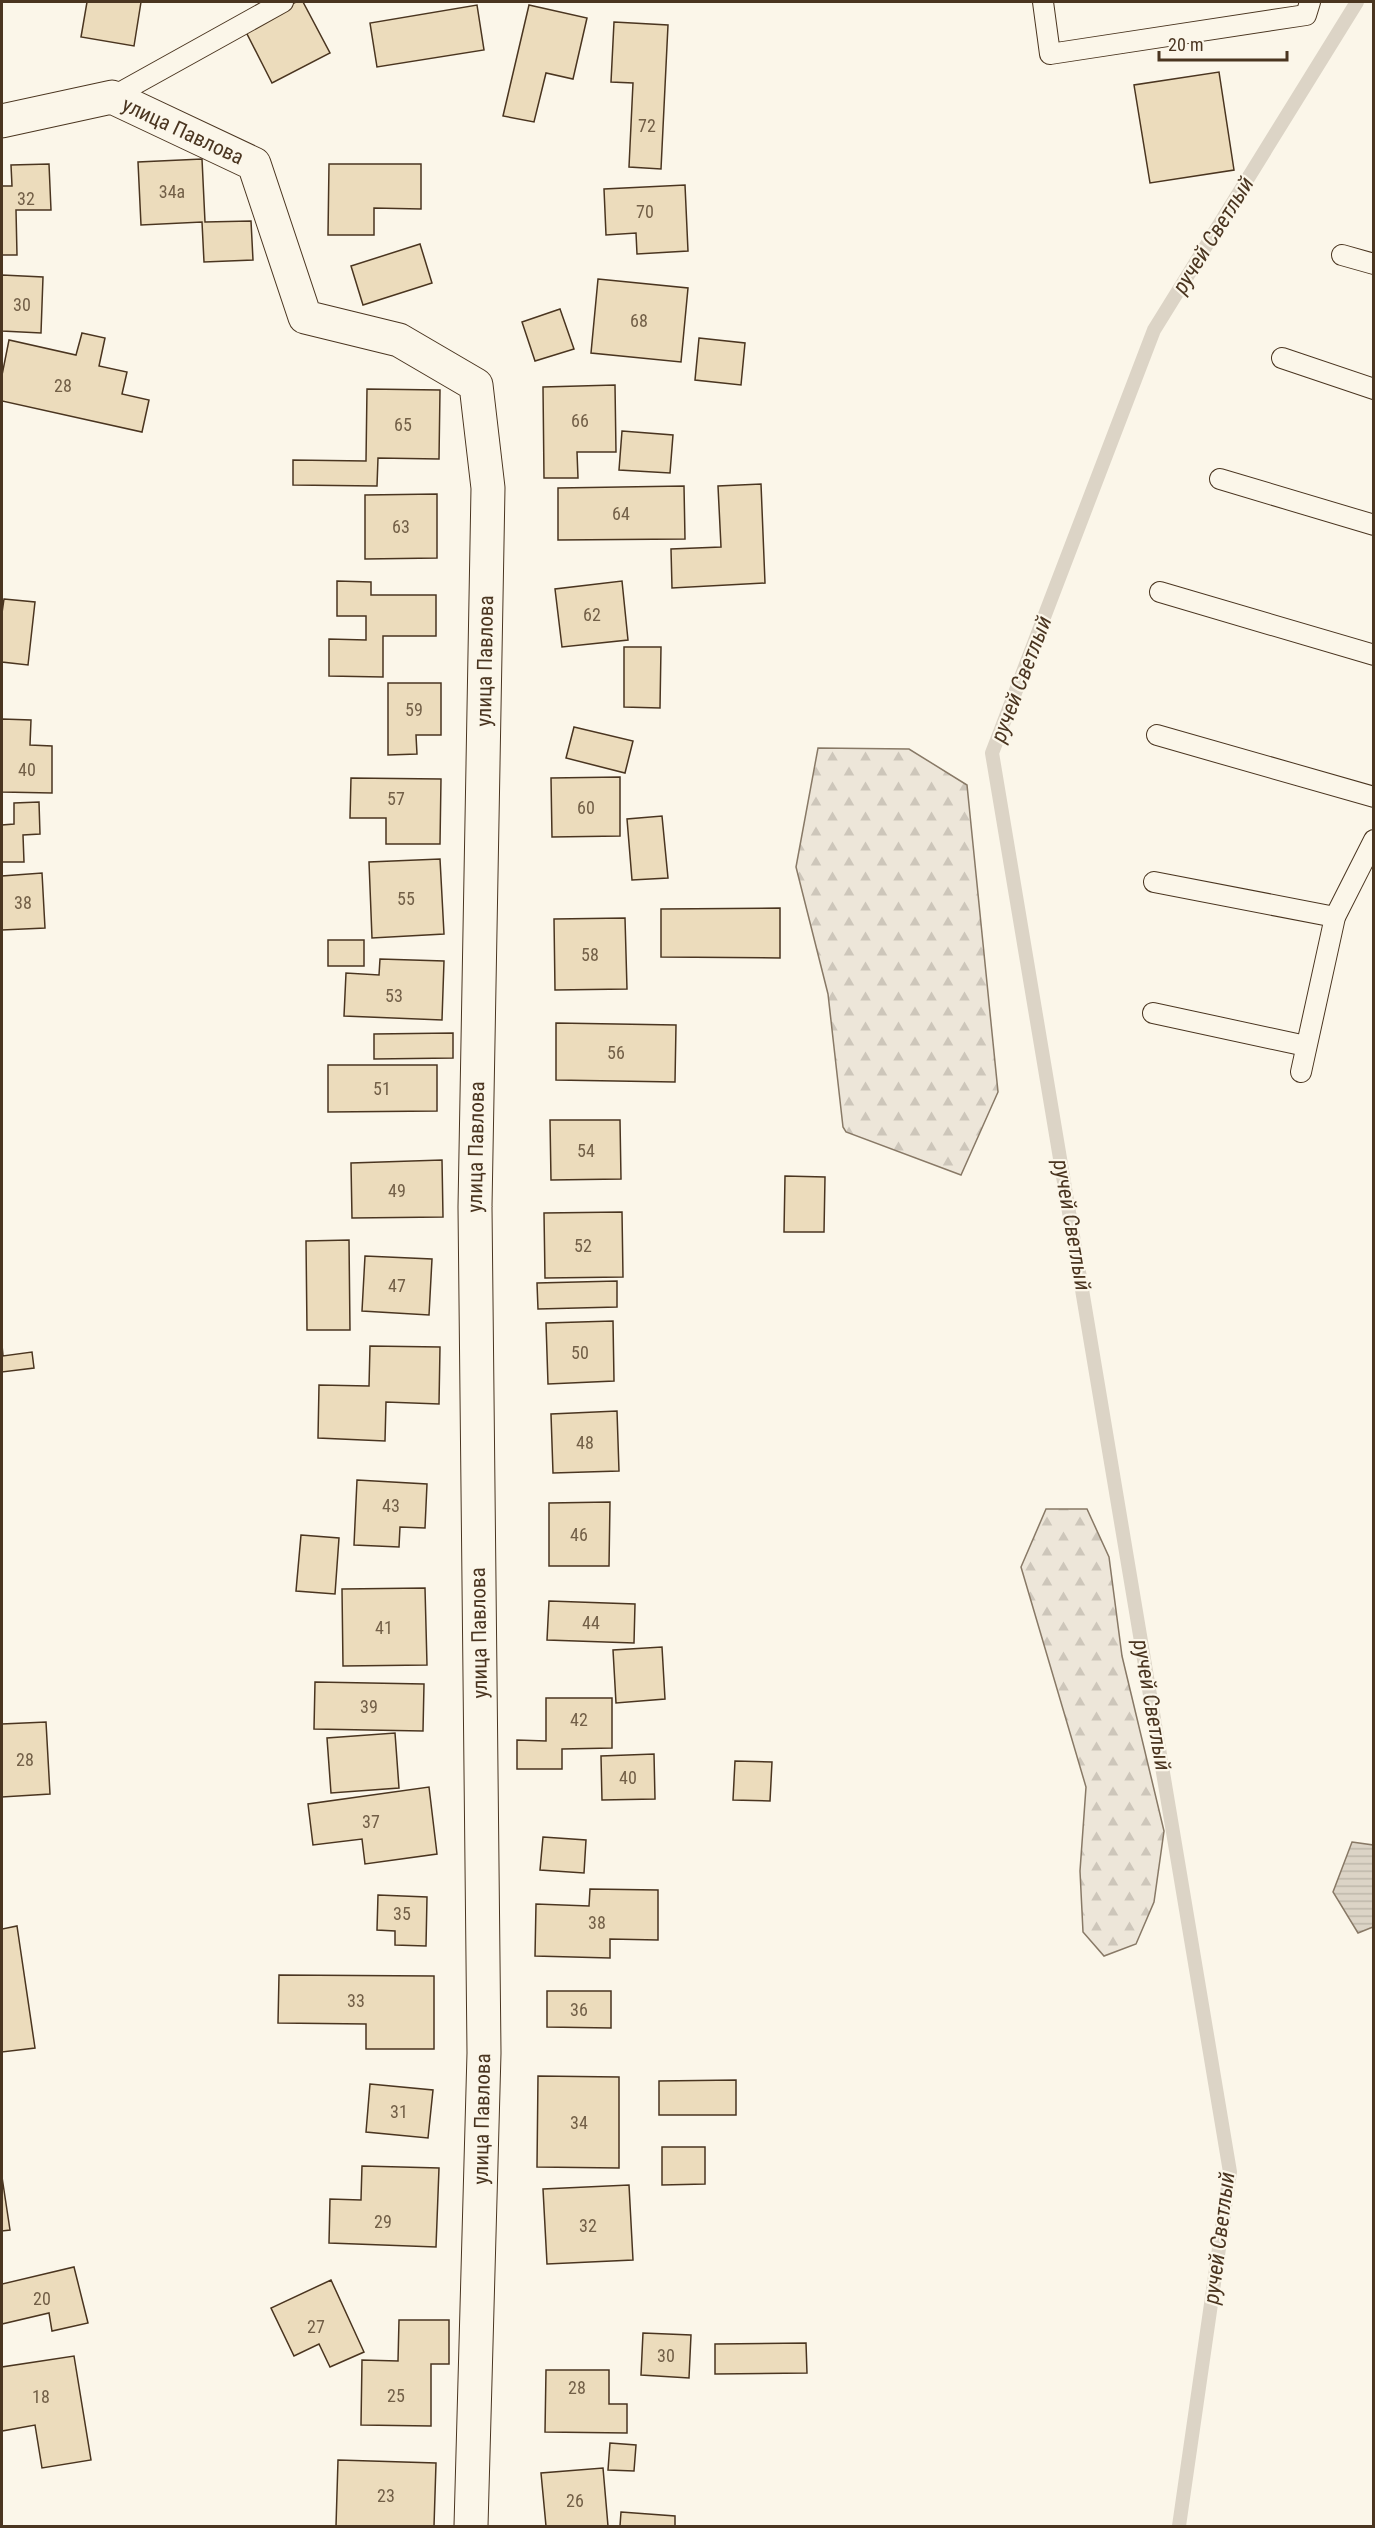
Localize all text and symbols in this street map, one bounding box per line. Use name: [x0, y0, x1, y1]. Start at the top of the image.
scale bar: [1159, 24, 1286, 62]
text: 20 m: [1168, 34, 1203, 55]
street label: улица Павлова: [118, 92, 248, 170]
house number: 72: [638, 115, 656, 136]
water label: ручей Светлый: [1167, 172, 1259, 299]
house number: 34а: [159, 181, 185, 202]
house number: 32: [17, 188, 35, 209]
house number: 70: [636, 201, 654, 222]
house number: 30: [13, 294, 31, 315]
house number: 68: [630, 310, 648, 331]
house number: 28: [54, 375, 72, 396]
house number: 66: [571, 410, 589, 431]
house number: 65: [394, 414, 412, 435]
house number: 64: [612, 503, 630, 524]
house number: 63: [392, 516, 410, 537]
street label: улица Павлова: [472, 595, 498, 727]
house number: 62: [583, 604, 601, 625]
water label: ручей Светлый: [985, 612, 1056, 746]
house number: 59: [405, 699, 423, 720]
house number: 40: [18, 759, 36, 780]
house number: 57: [387, 788, 405, 809]
house number: 60: [577, 797, 595, 818]
house number: 55: [397, 888, 415, 909]
house number: 38: [14, 892, 32, 913]
house number: 58: [581, 944, 599, 965]
house number: 53: [385, 985, 403, 1006]
house number: 56: [607, 1042, 625, 1063]
house number: 51: [373, 1078, 391, 1099]
street label: улица Павлова: [463, 1081, 489, 1213]
house number: 54: [577, 1140, 595, 1161]
water label: ручей Светлый: [1048, 1156, 1096, 1293]
house number: 49: [388, 1180, 406, 1201]
house number: 52: [574, 1235, 592, 1256]
house number: 47: [388, 1275, 406, 1296]
house number: 50: [571, 1342, 589, 1363]
house number: 48: [576, 1432, 594, 1453]
house number: 43: [382, 1495, 400, 1516]
house number: 46: [570, 1524, 588, 1545]
street label: улица Павлова: [466, 1567, 492, 1699]
house number: 44: [582, 1612, 600, 1633]
house number: 41: [375, 1617, 393, 1638]
water label: ручей Светлый: [1128, 1636, 1176, 1773]
house number: 39: [360, 1696, 378, 1717]
house number: 42: [570, 1709, 588, 1730]
house number: 28: [16, 1749, 34, 1770]
house number: 40: [619, 1767, 637, 1788]
house number: 37: [362, 1811, 380, 1832]
house number: 35: [393, 1903, 411, 1924]
house number: 38: [588, 1912, 606, 1933]
house number: 33: [347, 1990, 365, 2011]
house number: 36: [570, 1999, 588, 2020]
street label: улица Павлова: [469, 2053, 495, 2185]
house number: 31: [390, 2101, 408, 2122]
house number: 34: [570, 2112, 588, 2133]
water label: ручей Светлый: [1198, 2170, 1240, 2306]
house number: 29: [374, 2211, 392, 2232]
house number: 32: [579, 2215, 597, 2236]
house number: 20: [33, 2288, 51, 2309]
house number: 27: [307, 2316, 325, 2337]
house number: 30: [657, 2345, 675, 2366]
house number: 28: [568, 2377, 586, 2398]
house number: 25: [387, 2385, 405, 2406]
house number: 18: [32, 2386, 50, 2407]
house number: 23: [377, 2485, 395, 2506]
house number: 26: [566, 2490, 584, 2511]

